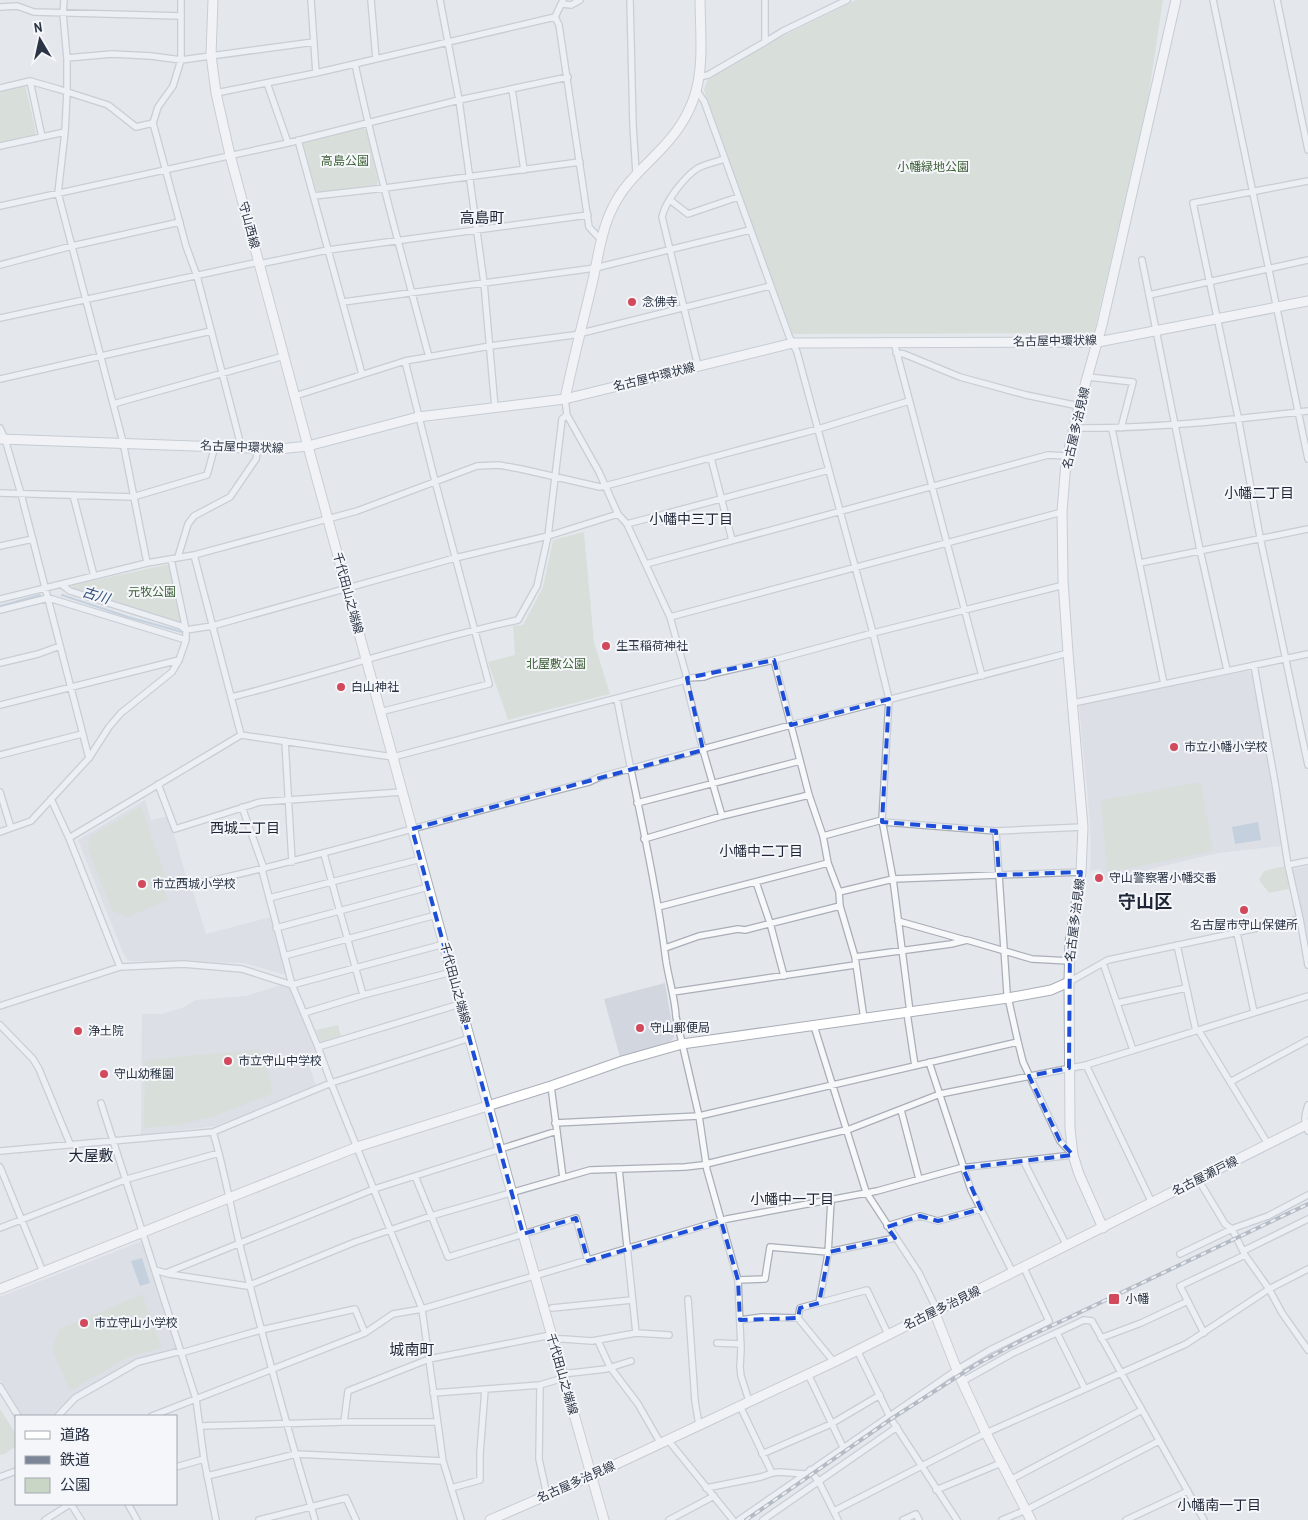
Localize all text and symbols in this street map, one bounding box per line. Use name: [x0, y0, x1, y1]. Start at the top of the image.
north arrow: [15, 15, 65, 65]
text: N: [32, 18, 43, 37]
park label: 高島公園: [321, 153, 369, 169]
park label: 小幡緑地公園: [897, 159, 969, 175]
street label: 守山西線: [235, 200, 263, 250]
district label: 高島町: [459, 207, 505, 228]
place label: 念佛寺: [642, 294, 678, 310]
marker: 念佛寺: [626, 296, 638, 308]
street label: 名古屋中環状線: [1013, 332, 1097, 350]
street label: 名古屋中環状線: [611, 359, 697, 395]
street label: 名古屋多治見線: [1059, 385, 1093, 471]
street label: 名古屋中環状線: [200, 438, 284, 456]
district label: 小幡二丁目: [1224, 484, 1294, 502]
district label: 小幡中三丁目: [649, 510, 733, 528]
street label: 千代田山之端線: [329, 550, 367, 636]
water label: 古川: [80, 582, 114, 608]
park label: 元牧公園: [128, 584, 176, 600]
place label: 生玉稲荷神社: [616, 638, 688, 654]
marker: 生玉稲荷神社: [600, 640, 612, 652]
park label: 北屋敷公園: [526, 656, 586, 672]
place label: 白山神社: [351, 679, 399, 695]
marker: 白山神社: [335, 681, 347, 693]
place label: 市立小幡小学校: [1184, 739, 1268, 755]
marker: 市立小幡小学校: [1168, 741, 1180, 753]
district label: 西城二丁目: [210, 819, 280, 837]
district label: 小幡中二丁目: [719, 842, 803, 860]
place label: 守山警察署小幡交番: [1109, 870, 1217, 886]
marker: 守山警察署小幡交番: [1093, 872, 1105, 884]
place label: 市立西城小学校: [152, 876, 236, 892]
street label: 名古屋多治見線: [1062, 877, 1088, 963]
marker: 市立西城小学校: [136, 878, 148, 890]
district label: 守山区: [1118, 889, 1172, 914]
marker: 名古屋市守山保健所: [1238, 904, 1250, 916]
place label: 名古屋市守山保健所: [1190, 917, 1298, 933]
street label: 千代田山之端線: [436, 940, 474, 1026]
place label: 守山郵便局: [650, 1020, 710, 1036]
marker: 守山郵便局: [634, 1022, 646, 1034]
place label: 浄土院: [88, 1023, 124, 1039]
marker: 浄土院: [72, 1025, 84, 1037]
place label: 市立守山中学校: [238, 1053, 322, 1069]
marker: 市立守山中学校: [222, 1055, 234, 1067]
place label: 守山幼稚園: [114, 1066, 174, 1082]
marker: 守山幼稚園: [98, 1068, 110, 1080]
district label: 大屋敷: [68, 1145, 114, 1166]
street label: 名古屋瀬戸線: [1169, 1153, 1241, 1199]
district label: 小幡中一丁目: [750, 1190, 834, 1208]
street label: 名古屋多治見線: [901, 1282, 983, 1334]
place label: 小幡: [1125, 1291, 1149, 1307]
marker: 小幡: [1107, 1292, 1121, 1306]
place label: 市立守山小学校: [94, 1315, 178, 1331]
marker: 市立守山小学校: [78, 1317, 90, 1329]
street label: 千代田山之端線: [543, 1331, 581, 1417]
district label: 城南町: [389, 1339, 435, 1360]
legend: [15, 1415, 178, 1505]
text: 道路: [60, 1424, 90, 1445]
text: 鉄道: [60, 1449, 90, 1470]
street label: 名古屋多治見線: [534, 1458, 618, 1506]
text: 公園: [60, 1474, 90, 1495]
district label: 小幡南一丁目: [1177, 1496, 1261, 1514]

